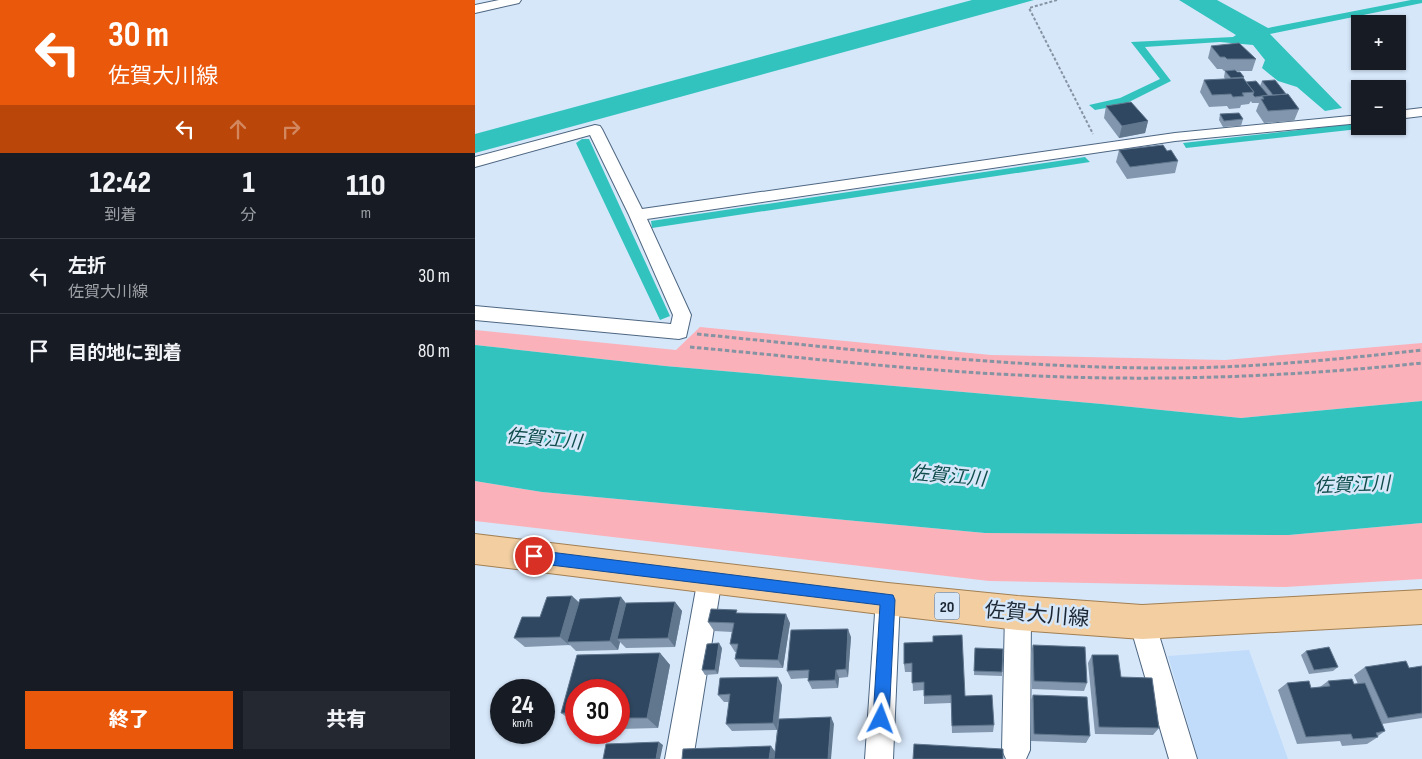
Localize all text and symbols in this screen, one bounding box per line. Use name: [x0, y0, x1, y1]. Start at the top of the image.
text: 30 m: [108, 14, 169, 57]
map controls: [1351, 15, 1406, 135]
button: +: [1351, 15, 1406, 70]
icon: left: [25, 20, 90, 85]
text: 佐賀大川線: [108, 63, 218, 90]
button: −: [1351, 80, 1406, 135]
icon: left: [171, 115, 199, 143]
icon: ahead: [224, 115, 252, 143]
icon: right: [277, 115, 305, 143]
text: 12:42: [90, 165, 151, 201]
text: 1: [242, 165, 255, 201]
text: 110: [346, 168, 385, 204]
text: m: [361, 204, 371, 223]
text: 到着: [104, 206, 136, 225]
text: 分: [241, 206, 257, 225]
text: 左折: [68, 255, 106, 278]
icon: left: [25, 262, 53, 290]
text: 30 m: [418, 265, 450, 288]
text: 佐賀大川線: [68, 283, 148, 302]
icon: arrive: [25, 337, 53, 365]
text: 80 m: [418, 340, 450, 363]
text: 目的地に到着: [68, 342, 182, 365]
water label: 佐賀江川: [505, 425, 585, 454]
water label: 佐賀江川: [909, 462, 989, 491]
water label: 佐賀江川: [1314, 473, 1392, 498]
pin: [513, 535, 555, 577]
icon: arrive: [520, 542, 548, 570]
road number: 20: [935, 592, 959, 620]
street label: 佐賀大川線: [984, 597, 1090, 632]
speed limit sign: 30: [565, 679, 630, 744]
text: 24: [511, 690, 534, 721]
button: 終了: [25, 691, 233, 749]
button: 共有: [243, 691, 450, 749]
position arrow: [854, 692, 906, 744]
text: km/h: [512, 716, 533, 731]

